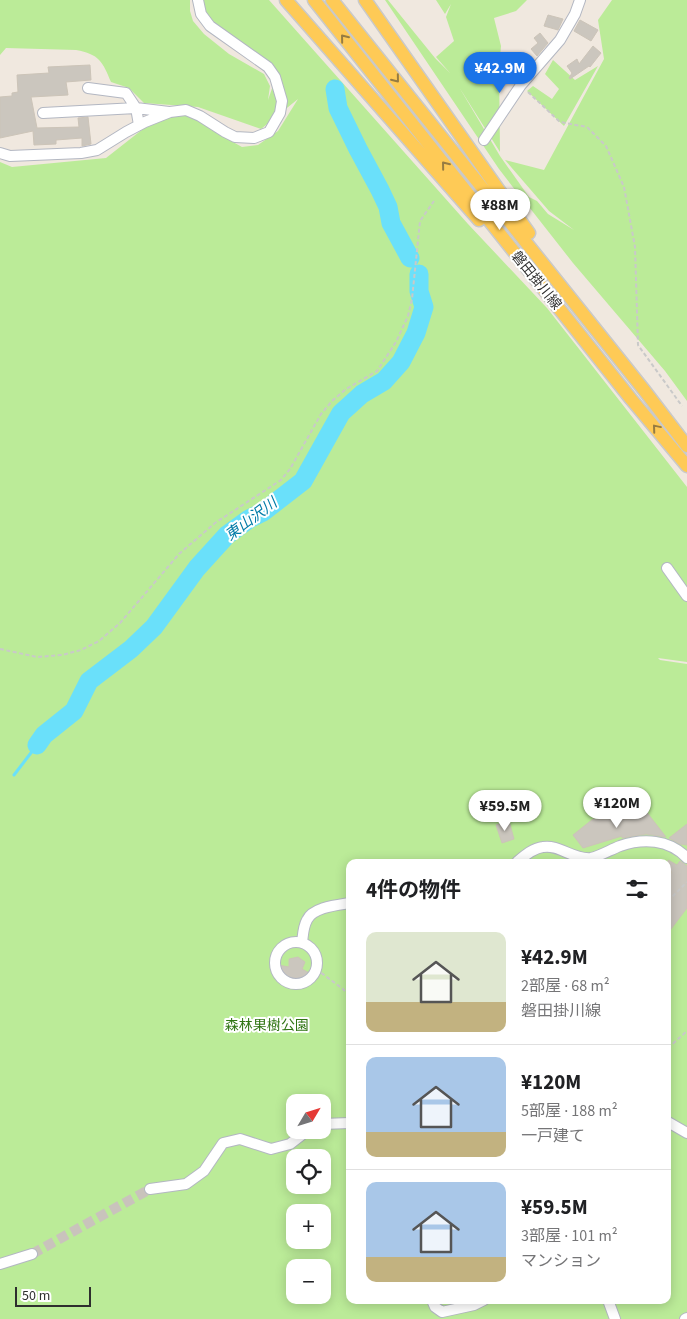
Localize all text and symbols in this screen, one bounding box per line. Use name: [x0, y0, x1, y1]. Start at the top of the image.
one-way arrow: [340, 34, 349, 43]
pin: ¥42.9M: [459, 52, 541, 94]
text: ¥42.9M: [475, 57, 525, 79]
one-way arrow: [390, 73, 398, 82]
one-way arrow: [442, 161, 451, 171]
pin: ¥88M: [470, 188, 530, 231]
text: ¥88M: [481, 194, 519, 216]
street label: 磐田掛川線: [506, 247, 566, 314]
one-way arrow: [652, 425, 661, 434]
water label: 東山沢川: [221, 492, 283, 546]
pin: ¥120M: [582, 786, 652, 829]
pin: ¥59.5M: [464, 790, 546, 832]
text: ¥120M: [594, 792, 640, 814]
text: ¥59.5M: [480, 795, 530, 817]
text: 4件の物件: [366, 875, 461, 905]
icon: filters: [623, 875, 651, 903]
text: ¥42.9M: [521, 942, 588, 972]
icon: home: [406, 952, 466, 1012]
text: 2部屋 · 68 m²: [521, 975, 610, 997]
text: 磐田掛川線: [521, 1000, 601, 1022]
park label: 森林果樹公園: [225, 1016, 309, 1036]
text: ¥120M: [521, 1067, 581, 1097]
icon: home: [406, 1077, 466, 1137]
north arrow: [286, 1094, 331, 1139]
map controls: [286, 1094, 331, 1304]
text: 5部屋 · 188 m²: [521, 1100, 618, 1122]
text: 一戸建て: [521, 1125, 585, 1147]
button: locate: [286, 1149, 331, 1194]
text: ¥59.5M: [521, 1192, 588, 1222]
icon: home: [406, 1202, 466, 1262]
button: +: [286, 1204, 331, 1249]
text: 3部屋 · 101 m²: [521, 1225, 618, 1247]
text: マンション: [521, 1250, 601, 1272]
button: −: [286, 1259, 331, 1304]
scale bar: [15, 1284, 91, 1307]
text: 50 m: [22, 1286, 50, 1306]

